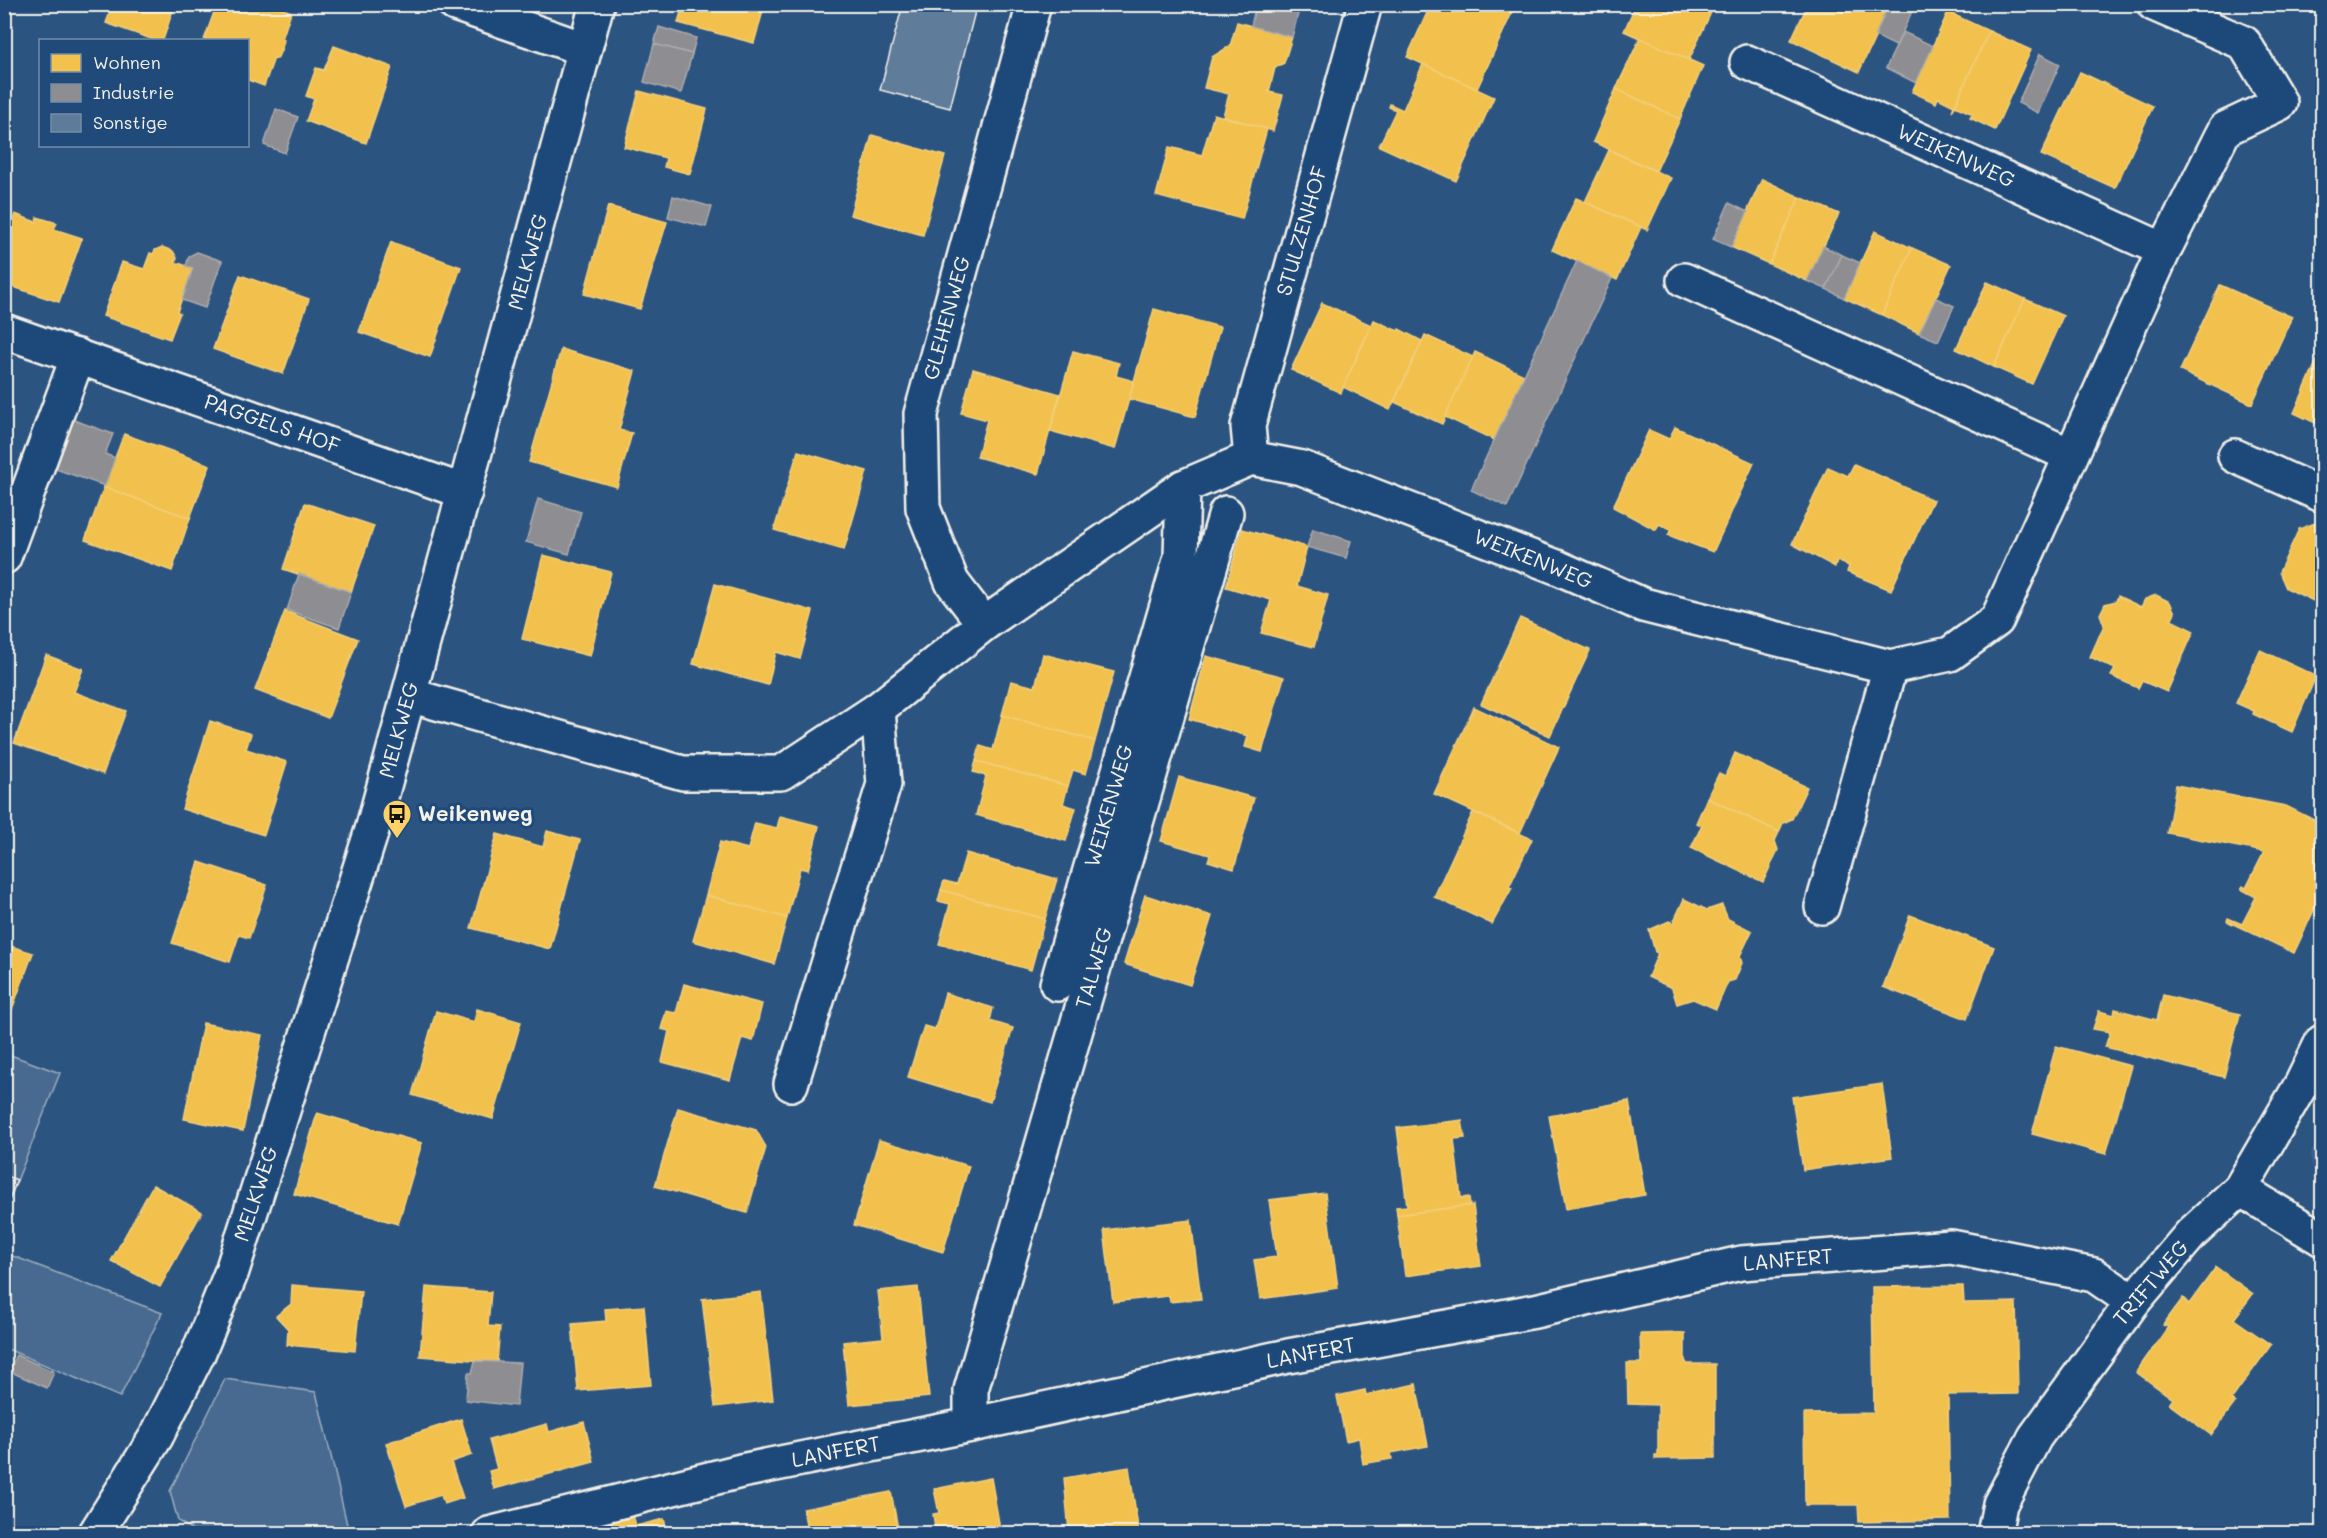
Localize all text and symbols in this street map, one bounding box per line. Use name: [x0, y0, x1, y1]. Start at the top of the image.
legend: [39, 39, 249, 147]
text: Wohnen: [93, 50, 161, 74]
text: Industrie: [93, 80, 174, 104]
text: Sonstige: [93, 110, 168, 134]
street label: WEIKENWEG: [1894, 117, 2020, 193]
street label: STULZENHOF: [1269, 162, 1332, 299]
street label: MELKWEG: [501, 210, 552, 313]
street label: GLEHENWEG: [916, 253, 975, 383]
street label: PAGGELS HOF: [201, 387, 344, 459]
street label: WEIKENWEG: [1470, 521, 1597, 594]
street label: MELKWEG: [372, 678, 423, 781]
street label: WEIKENWEG: [1077, 741, 1138, 870]
bus stop icon: Weikenweg: [381, 798, 413, 840]
place label: Weikenweg: [418, 799, 533, 826]
street label: TALWEG: [1068, 924, 1117, 1011]
street label: MELKWEG: [226, 1142, 283, 1245]
street label: TRIFTWEG: [2106, 1234, 2194, 1330]
street label: LANFERT: [1742, 1241, 1834, 1276]
street label: LANFERT: [1264, 1330, 1357, 1373]
street label: LANFERT: [789, 1429, 882, 1472]

